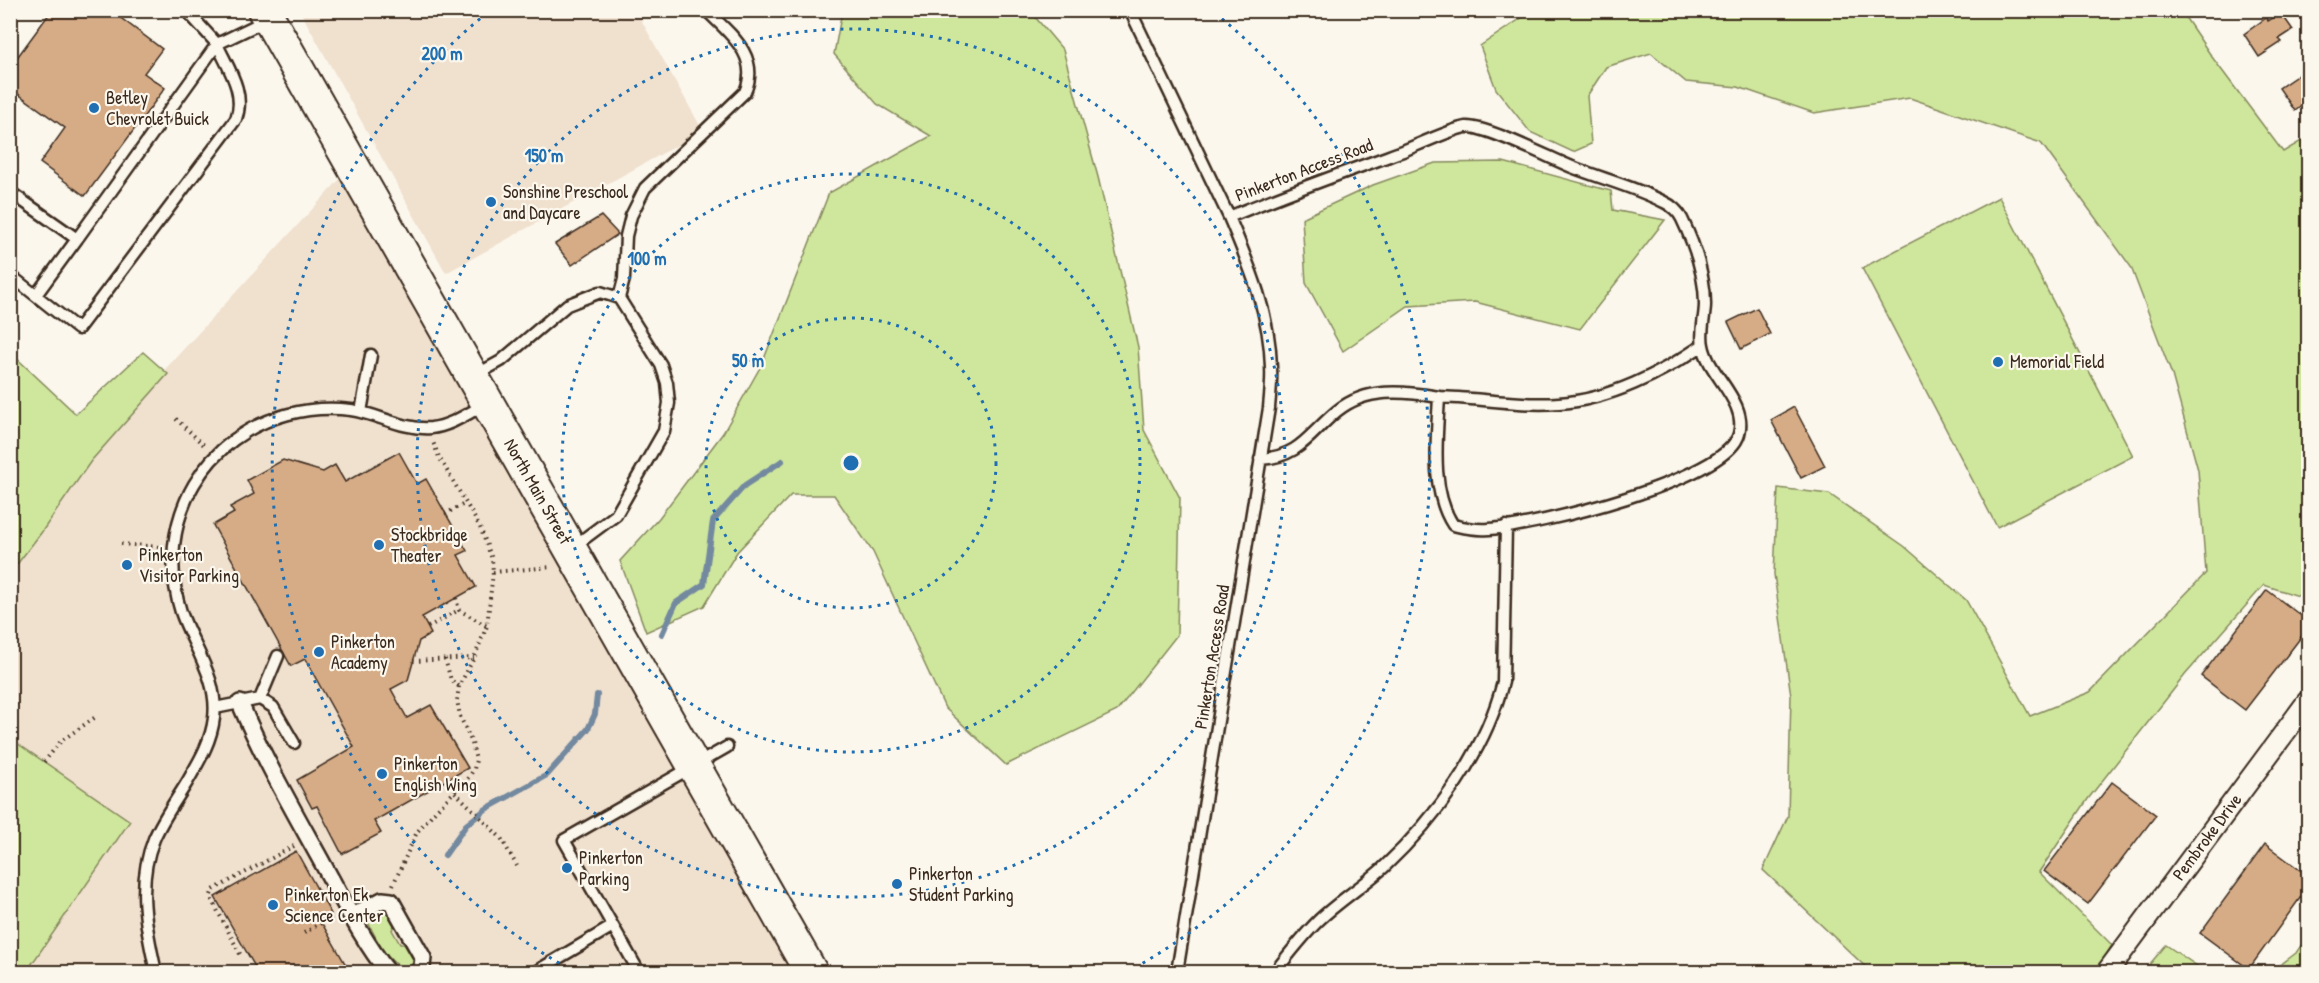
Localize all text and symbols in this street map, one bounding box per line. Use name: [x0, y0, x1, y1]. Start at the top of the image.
text: 200 m: [422, 41, 462, 66]
place label: Betley Chevrolet Buick: [106, 85, 210, 131]
marker: Betley Chevrolet Buick: [87, 101, 101, 115]
street label: Pinkerton Access Road: [1231, 132, 1376, 207]
text: 150 m: [525, 143, 563, 168]
place label: Sonshine Preschool and Daycare: [503, 179, 628, 225]
marker: Sonshine Preschool and Daycare: [484, 195, 498, 209]
text: 100 m: [627, 246, 667, 271]
text: 50 m: [732, 348, 764, 373]
place label: Memorial Field: [2010, 349, 2104, 374]
marker: Memorial Field: [1991, 355, 2005, 369]
street label: North Main Street: [498, 434, 579, 549]
centre of rings: [841, 453, 861, 473]
place label: Stockbridge Theater: [391, 522, 468, 568]
marker: Stockbridge Theater: [372, 538, 386, 552]
place label: Pinkerton Visitor Parking: [139, 542, 239, 588]
marker: Pinkerton Visitor Parking: [120, 558, 134, 572]
street label: Pinkerton Access Road: [1188, 583, 1235, 731]
place label: Pinkerton Academy: [331, 629, 395, 675]
marker: Pinkerton Academy: [312, 645, 326, 659]
place label: Pinkerton English Wing: [394, 751, 477, 797]
marker: Pinkerton English Wing: [375, 767, 389, 781]
street label: Pembroke Drive: [2166, 788, 2247, 885]
place label: Pinkerton Parking: [579, 845, 643, 891]
marker: Pinkerton Parking: [560, 861, 574, 875]
place label: Pinkerton Student Parking: [909, 861, 1014, 907]
marker: Pinkerton Student Parking: [890, 877, 904, 891]
place label: Pinkerton Ek Science Center: [285, 882, 383, 928]
marker: Pinkerton Ek Science Center: [266, 898, 280, 912]

